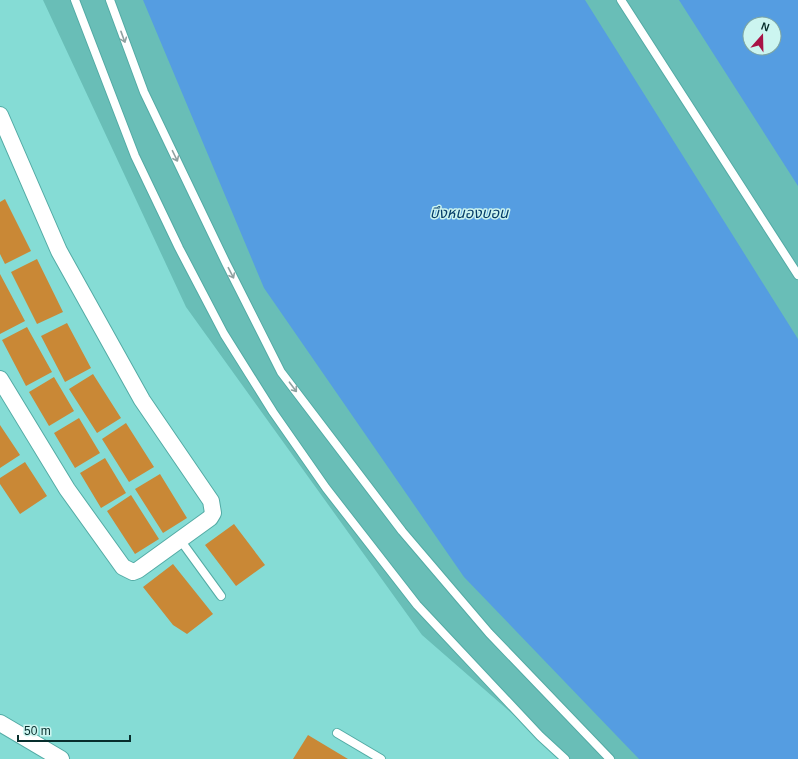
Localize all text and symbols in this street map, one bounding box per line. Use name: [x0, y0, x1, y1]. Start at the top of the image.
north arrow: [742, 16, 782, 56]
text: N: [760, 20, 771, 34]
one-way arrow: [120, 30, 128, 42]
one-way arrow: [172, 149, 179, 161]
water label: บึงหนองบอน: [430, 204, 509, 221]
one-way arrow: [228, 267, 235, 279]
one-way arrow: [288, 381, 297, 392]
scale bar: [18, 717, 130, 743]
text: 50 m: [24, 724, 51, 738]

